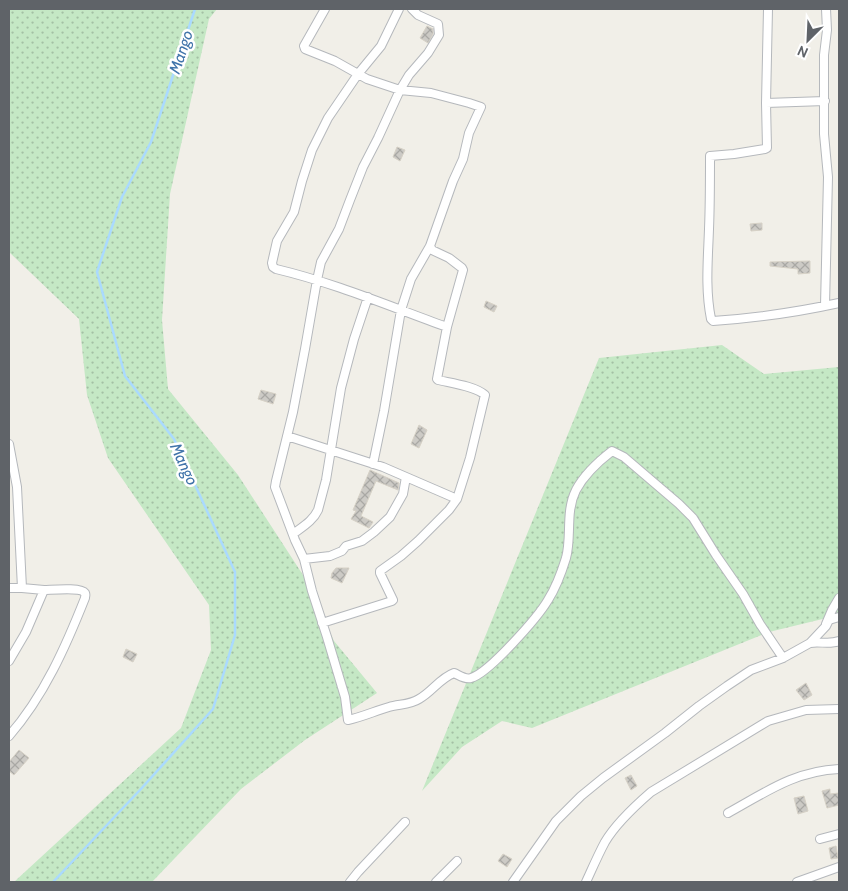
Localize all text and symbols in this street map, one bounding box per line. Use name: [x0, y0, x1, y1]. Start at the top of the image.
north arrow: [783, 15, 833, 65]
water label: Mango: [165, 28, 197, 77]
text: N: [795, 42, 811, 62]
water label: Mango: [166, 439, 202, 488]

